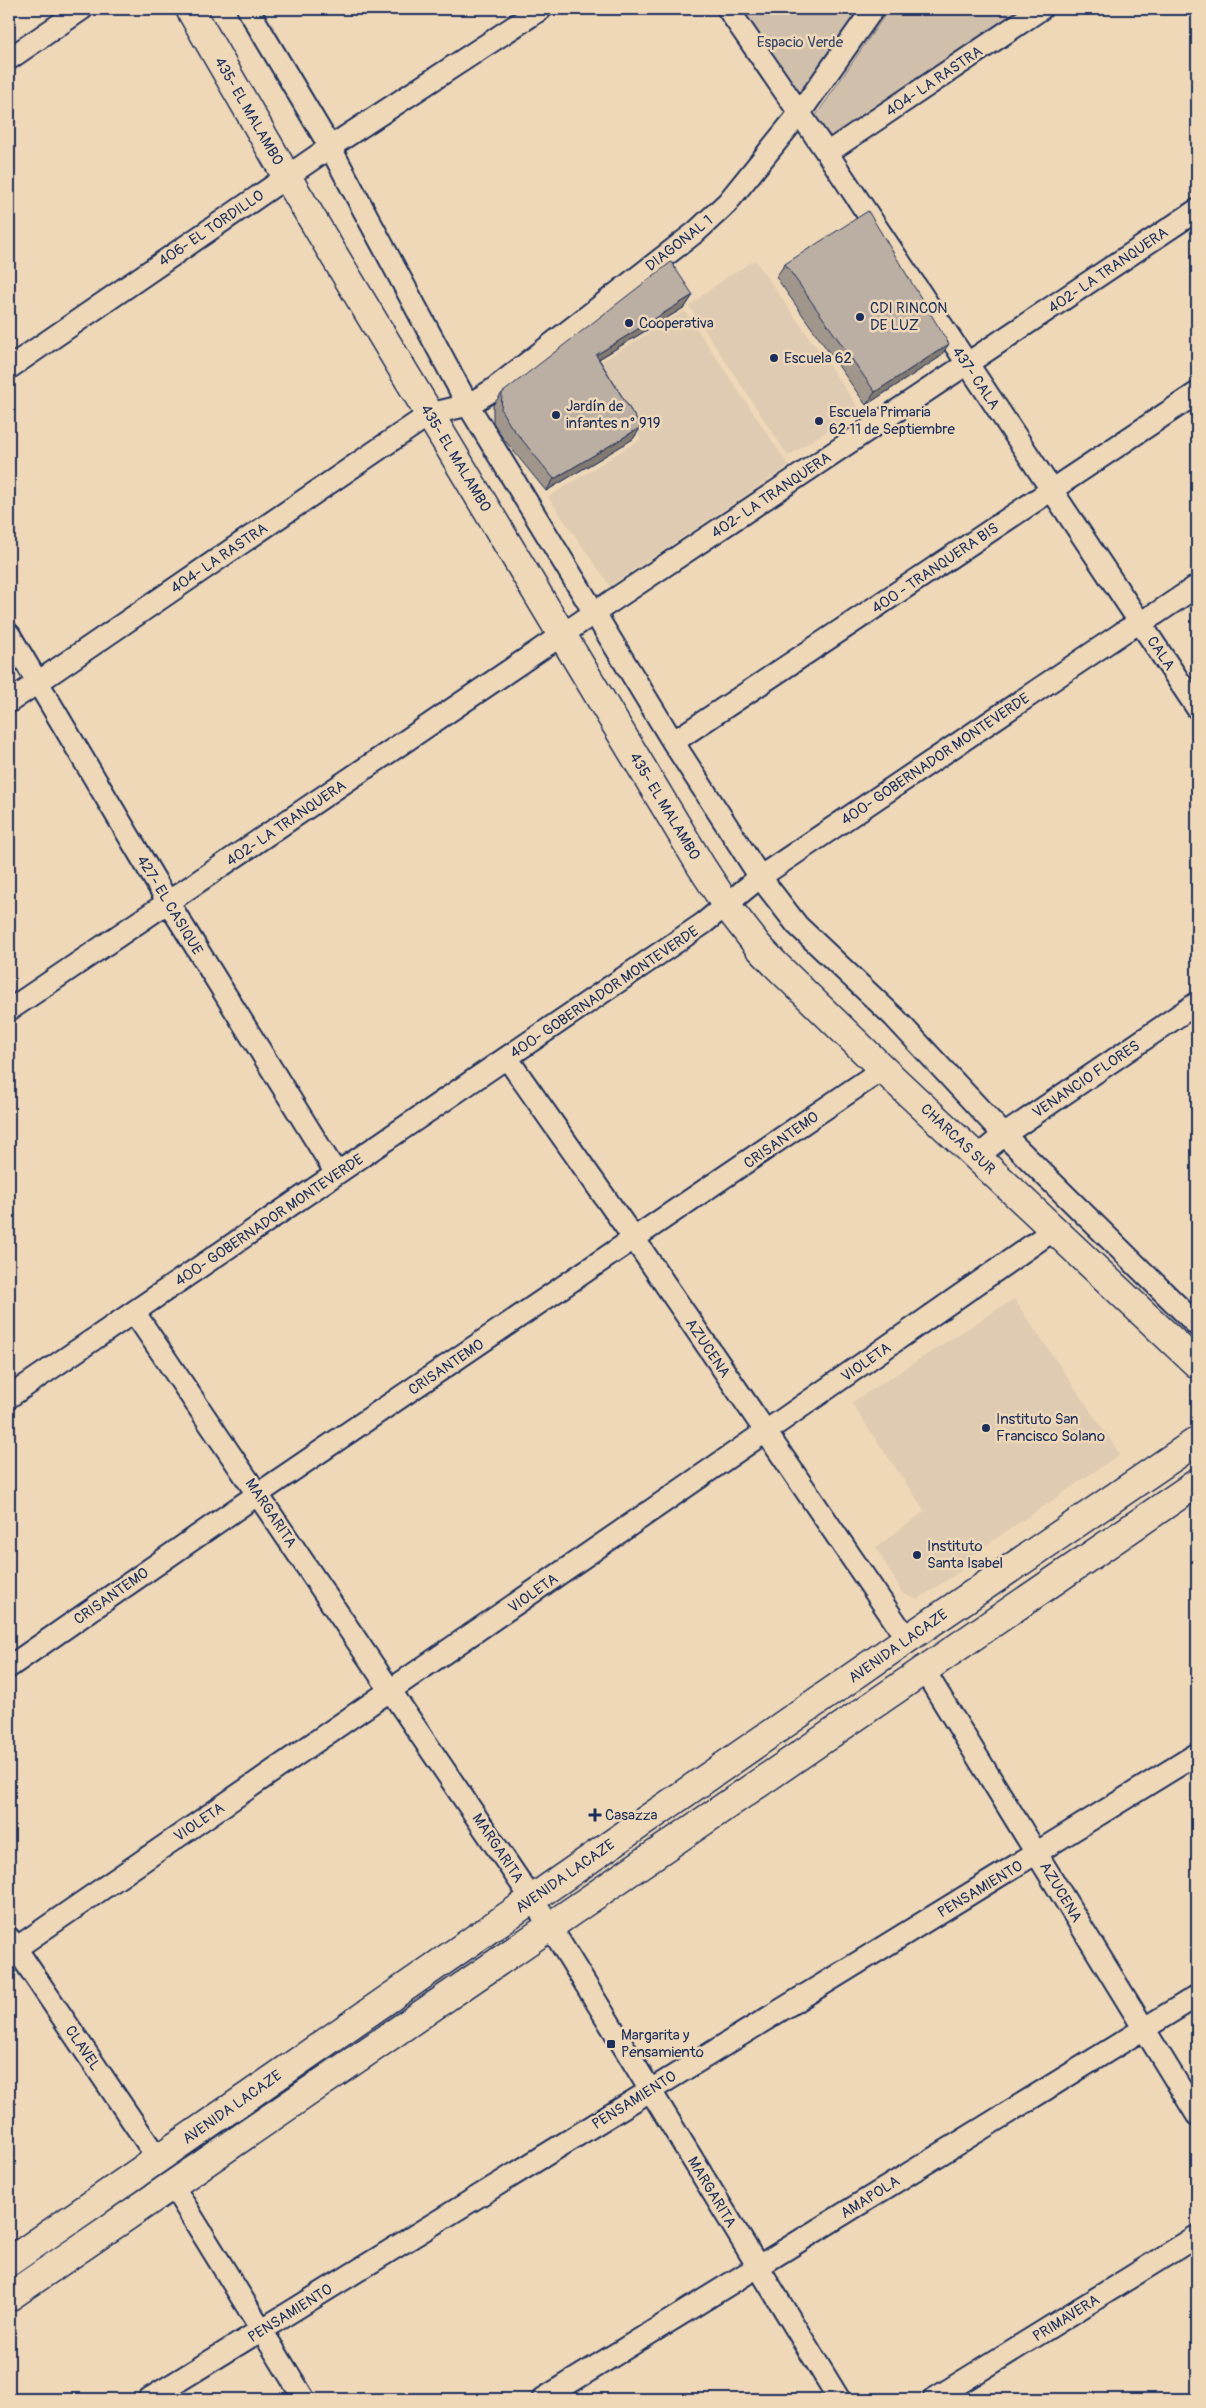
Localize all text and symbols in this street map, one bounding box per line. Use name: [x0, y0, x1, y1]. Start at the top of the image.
park label: Espacio Verde: [757, 33, 844, 52]
street label: 404- LA RASTRA: [882, 42, 987, 121]
street label: 435- EL MALAMBO: [210, 54, 287, 169]
street label: 406- EL TORDILLO: [155, 186, 268, 271]
street label: DIAGONAL 1: [642, 211, 717, 276]
street label: 402- LA TRANQUERA: [1045, 223, 1172, 318]
place label: CDI RINCON DE LUZ: [870, 299, 947, 335]
marker: CDI RINCON DE LUZ: [854, 311, 866, 323]
place label: Cooperativa: [639, 314, 714, 333]
marker: Cooperativa: [623, 317, 635, 329]
street label: 437- CALA: [948, 343, 1004, 414]
place label: Escuela 62: [784, 349, 852, 368]
marker: Escuela 62: [768, 352, 780, 364]
place label: Jardín de infantes n° 919: [566, 397, 660, 433]
street label: 435- EL MALAMBO: [416, 401, 495, 515]
place label: Escuela Primaria 62 11 de Septiembre: [829, 403, 955, 439]
marker: Jardín de infantes n° 919: [550, 409, 562, 421]
marker: Escuela Primaria 62 11 de Septiembre: [813, 415, 825, 427]
street label: 402- LA TRANQUERA: [708, 448, 835, 543]
street label: 404- LA RASTRA: [167, 519, 272, 598]
street label: 400 - TRANQUERA BIS: [868, 519, 1002, 618]
street label: CALA: [1142, 633, 1179, 674]
street label: 400- GOBERNADOR MONTEVERDE: [837, 689, 1033, 830]
street label: 435- EL MALAMBO: [625, 749, 704, 863]
street label: 402- LA TRANQUERA: [223, 776, 350, 871]
street label: 427- EL CASIQUE: [132, 852, 207, 959]
street label: 400- GOBERNADOR MONTEVERDE: [506, 922, 702, 1063]
street label: VENANCIO FLORES: [1029, 1036, 1144, 1122]
street label: CHARCAS SUR: [916, 1100, 999, 1179]
street label: CRISANTEMO: [740, 1108, 822, 1173]
street label: 400- GOBERNADOR MONTEVERDE: [171, 1150, 367, 1291]
street label: AZUCENA: [681, 1315, 734, 1382]
street label: CRISANTEMO: [405, 1335, 488, 1400]
street label: VIOLETA: [838, 1338, 895, 1386]
place label: Instituto San Francisco Solano: [996, 1410, 1105, 1446]
marker: Instituto San Francisco Solano: [980, 1422, 992, 1434]
street label: MARGARITA: [240, 1475, 301, 1552]
place label: Instituto Santa Isabel: [927, 1537, 1003, 1573]
marker: Instituto Santa Isabel: [911, 1549, 923, 1561]
street label: CRISANTEMO: [70, 1564, 152, 1629]
street label: VIOLETA: [505, 1569, 562, 1617]
street label: AVENIDA LACAZE: [845, 1605, 952, 1688]
street label: VIOLETA: [170, 1799, 228, 1846]
place label: Casazza: [605, 1806, 658, 1825]
marker: Casazza: [589, 1809, 601, 1821]
street label: MARGARITA: [467, 1810, 528, 1887]
street label: AVENIDA LACAZE: [512, 1835, 619, 1918]
street label: PENSAMIENTO: [934, 1857, 1026, 1922]
street label: AZUCENA: [1035, 1859, 1086, 1926]
street label: CLAVEL: [61, 2022, 105, 2075]
place label: Margarita y Pensamiento: [621, 2026, 704, 2062]
marker: Margarita y Pensamiento: [605, 2038, 617, 2050]
street label: AVENIDA LACAZE: [179, 2066, 286, 2149]
street label: PENSAMIENTO: [588, 2067, 680, 2134]
street label: MARGARITA: [683, 2153, 740, 2231]
street label: AMAPOLA: [837, 2172, 904, 2223]
street label: PENSAMIENTO: [244, 2280, 336, 2347]
street label: PRIMAVERA: [1029, 2290, 1103, 2346]

